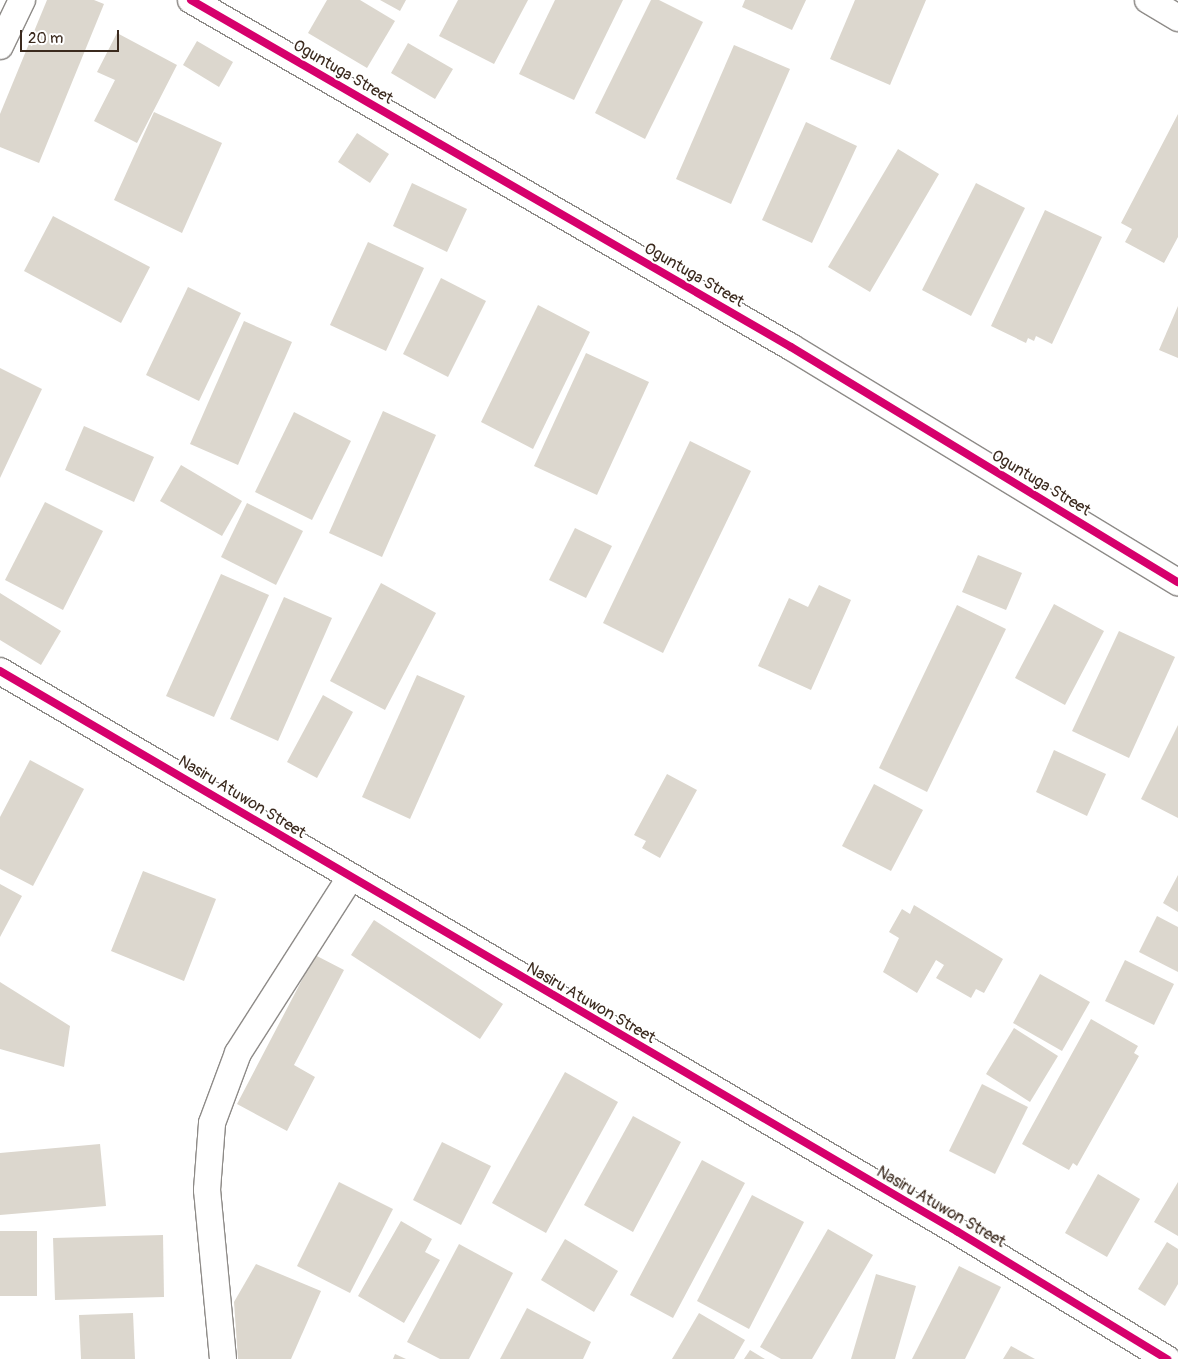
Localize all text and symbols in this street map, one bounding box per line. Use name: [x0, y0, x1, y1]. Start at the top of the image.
scale bar: [22, 20, 121, 52]
text: 20 m: [28, 29, 63, 48]
street label: Oguntuga Street: [290, 36, 396, 108]
street label: Oguntuga Street: [641, 239, 747, 311]
street label: Oguntuga Street: [988, 446, 1094, 520]
street label: Nasiru Atuwon Street: [175, 751, 309, 843]
street label: Nasiru Atuwon Street: [523, 958, 659, 1048]
street label: Nasiru Atuwon Street: [873, 1162, 1009, 1252]

